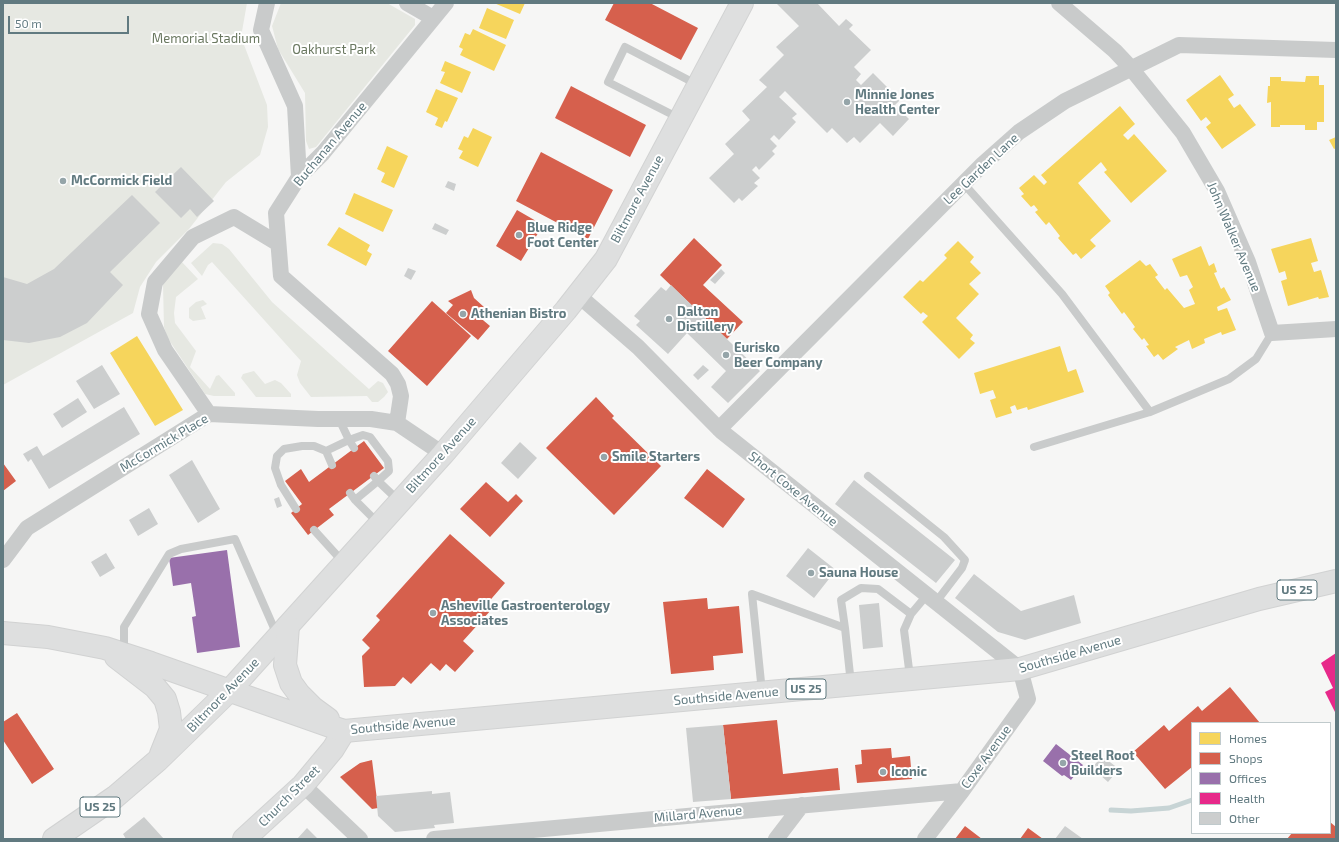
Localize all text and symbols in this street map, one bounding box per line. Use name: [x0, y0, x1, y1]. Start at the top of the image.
scale bar: [10, 8, 131, 34]
text: 50 m: [15, 16, 42, 30]
park label: Memorial Stadium: [152, 31, 260, 47]
park label: Oakhurst Park: [292, 42, 376, 58]
place label: Minnie Jones Health Center: [855, 87, 940, 118]
marker: Minnie Jones Health Center: [842, 97, 852, 107]
street label: Buchanan Avenue: [290, 99, 370, 189]
street label: Lee Garden Lane: [940, 130, 1022, 208]
street label: Biltmore Avenue: [607, 152, 667, 246]
place label: McCormick Field: [71, 173, 172, 189]
marker: McCormick Field: [58, 176, 68, 186]
street label: John Walker Avenue: [1204, 180, 1264, 294]
place label: Blue Ridge Foot Center: [527, 220, 598, 251]
marker: Blue Ridge Foot Center: [514, 230, 524, 240]
place label: Dalton Distillery: [677, 304, 734, 335]
place label: Athenian Bistro: [471, 306, 566, 322]
marker: Athenian Bistro: [458, 309, 468, 319]
marker: Dalton Distillery: [664, 314, 674, 324]
place label: Eurisko Beer Company: [734, 340, 822, 371]
marker: Eurisko Beer Company: [721, 350, 731, 360]
street label: McCormick Place: [117, 411, 211, 475]
street label: Biltmore Avenue: [403, 414, 479, 496]
street label: Short Coxe Avenue: [745, 448, 841, 530]
place label: Smile Starters: [612, 449, 700, 465]
marker: Smile Starters: [599, 452, 609, 462]
place label: Sauna House: [819, 565, 898, 581]
marker: Sauna House: [806, 568, 816, 578]
road number: US 25: [1277, 580, 1317, 600]
place label: Asheville Gastroenterology Associates: [441, 598, 610, 629]
marker: Asheville Gastroenterology Associates: [428, 608, 438, 618]
street label: Southside Avenue: [1017, 632, 1123, 676]
street label: Biltmore Avenue: [184, 655, 262, 735]
road number: US 25: [786, 679, 826, 699]
street label: Southside Avenue: [673, 684, 779, 708]
street label: Southside Avenue: [350, 713, 456, 737]
street label: Coxe Avenue: [958, 722, 1014, 792]
legend: [1191, 722, 1331, 834]
text: Homes: [1229, 731, 1267, 745]
place label: Steel Root Builders: [1071, 748, 1135, 779]
text: Shops: [1229, 751, 1263, 765]
marker: Steel Root Builders: [1058, 758, 1068, 768]
street label: Church Street: [255, 762, 323, 830]
place label: Iconic: [891, 764, 927, 780]
marker: Iconic: [878, 767, 888, 777]
text: Offices: [1229, 771, 1266, 785]
text: Health: [1229, 791, 1265, 805]
road number: US 25: [80, 797, 120, 817]
street label: Millard Avenue: [653, 802, 743, 826]
text: Other: [1229, 811, 1260, 825]

